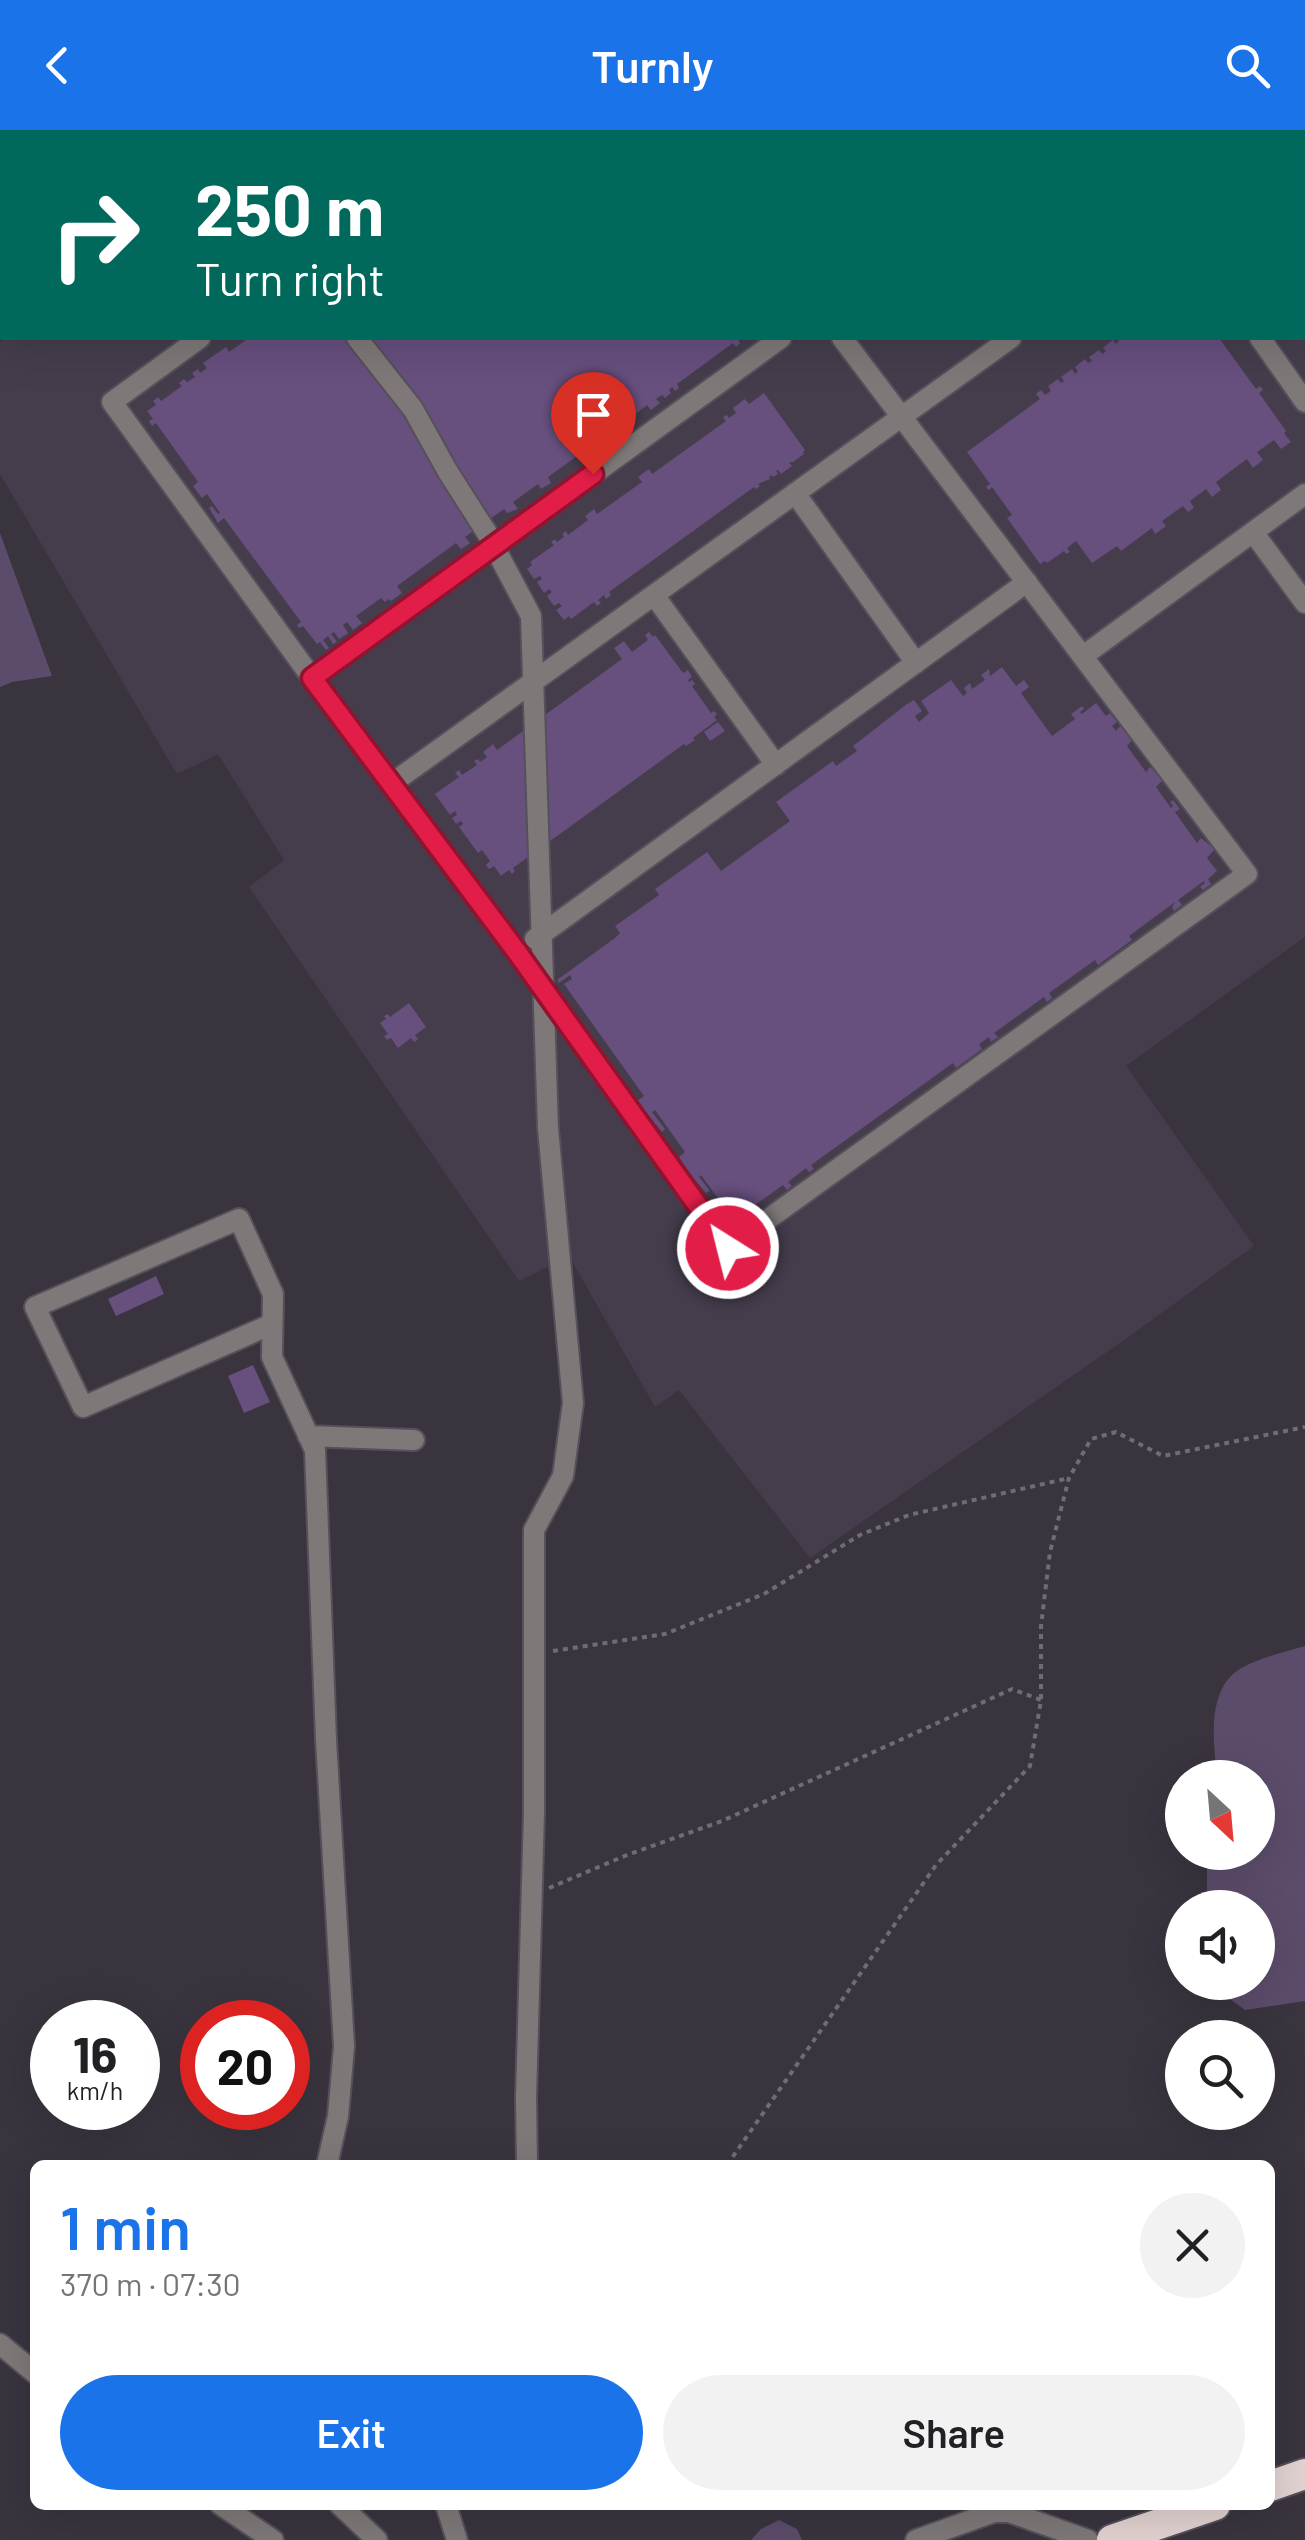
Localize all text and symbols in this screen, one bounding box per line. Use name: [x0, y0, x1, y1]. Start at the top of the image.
icon: back: [30, 38, 85, 93]
text: Turnly: [591, 38, 714, 92]
icon: search: [1220, 38, 1275, 93]
text: 250 m: [195, 166, 384, 250]
icon: right: [30, 170, 160, 300]
text: Turn right: [195, 251, 385, 305]
pin: [551, 372, 636, 475]
icon: arrive: [566, 387, 621, 442]
position arrow: [676, 1196, 780, 1300]
north arrow: [1165, 1760, 1275, 1870]
map controls: [1165, 1760, 1275, 2130]
button: sound: [1165, 1890, 1275, 2000]
speed limit sign: 20: [180, 2000, 310, 2130]
button: search: [1165, 2020, 1275, 2130]
text: 16: [73, 2023, 117, 2083]
text: km/h: [67, 2075, 123, 2105]
text: 1 min: [60, 2190, 191, 2262]
button: close: [1140, 2193, 1245, 2298]
text: 370 m · 07:30: [60, 2264, 241, 2302]
button: Exit: [60, 2375, 643, 2490]
button: Share: [663, 2375, 1245, 2490]

